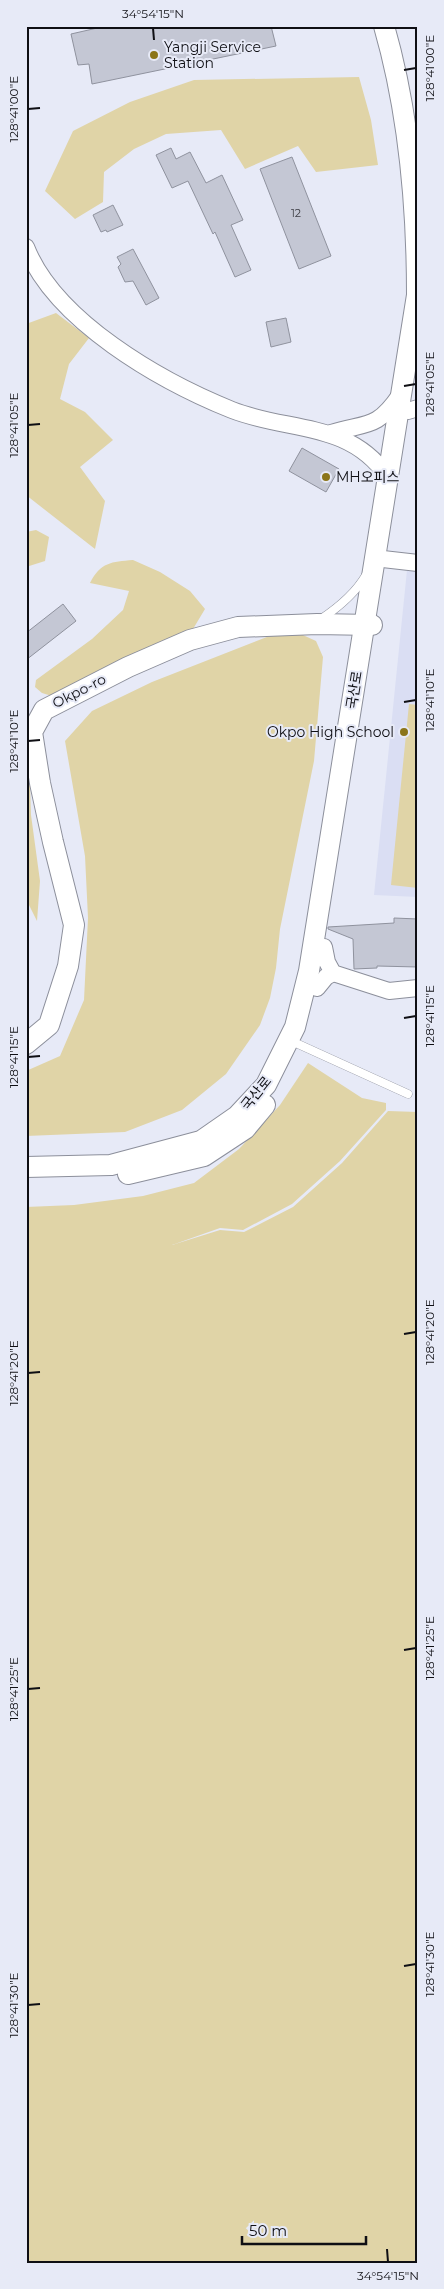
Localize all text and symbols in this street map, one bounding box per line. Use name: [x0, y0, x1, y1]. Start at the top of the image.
text: 34°54'15"N: [122, 6, 184, 21]
text: 128°41'00"E: [422, 35, 437, 101]
place label: Yangji Service Station: [164, 38, 261, 72]
marker: Yangji Service Station: [148, 49, 160, 61]
text: 128°41'00"E: [6, 76, 21, 142]
house number: 12: [291, 206, 301, 220]
text: 128°41'05"E: [422, 351, 437, 417]
text: 128°41'05"E: [6, 392, 21, 458]
place label: MH오피스: [336, 468, 400, 486]
marker: MH오피스: [320, 471, 332, 483]
text: 128°41'10"E: [422, 668, 437, 732]
street label: 국산로: [342, 669, 366, 710]
street label: Okpo-ro: [49, 670, 109, 712]
text: 128°41'10"E: [6, 709, 21, 773]
place label: Okpo High School: [267, 723, 394, 741]
marker: Okpo High School: [398, 726, 410, 738]
text: 128°41'15"E: [422, 985, 437, 1047]
text: 128°41'15"E: [6, 1026, 21, 1088]
street label: 국산로: [237, 1072, 275, 1114]
text: 128°41'20"E: [422, 1299, 437, 1365]
text: 128°41'20"E: [6, 1340, 21, 1406]
text: 128°41'25"E: [422, 1616, 437, 1680]
text: 128°41'25"E: [6, 1657, 21, 1721]
text: 128°41'30"E: [422, 1931, 437, 1997]
text: 128°41'30"E: [6, 1972, 21, 2038]
scale bar: [242, 2214, 365, 2246]
text: 50 m: [249, 2221, 287, 2240]
text: 34°54'15"N: [357, 2268, 419, 2283]

